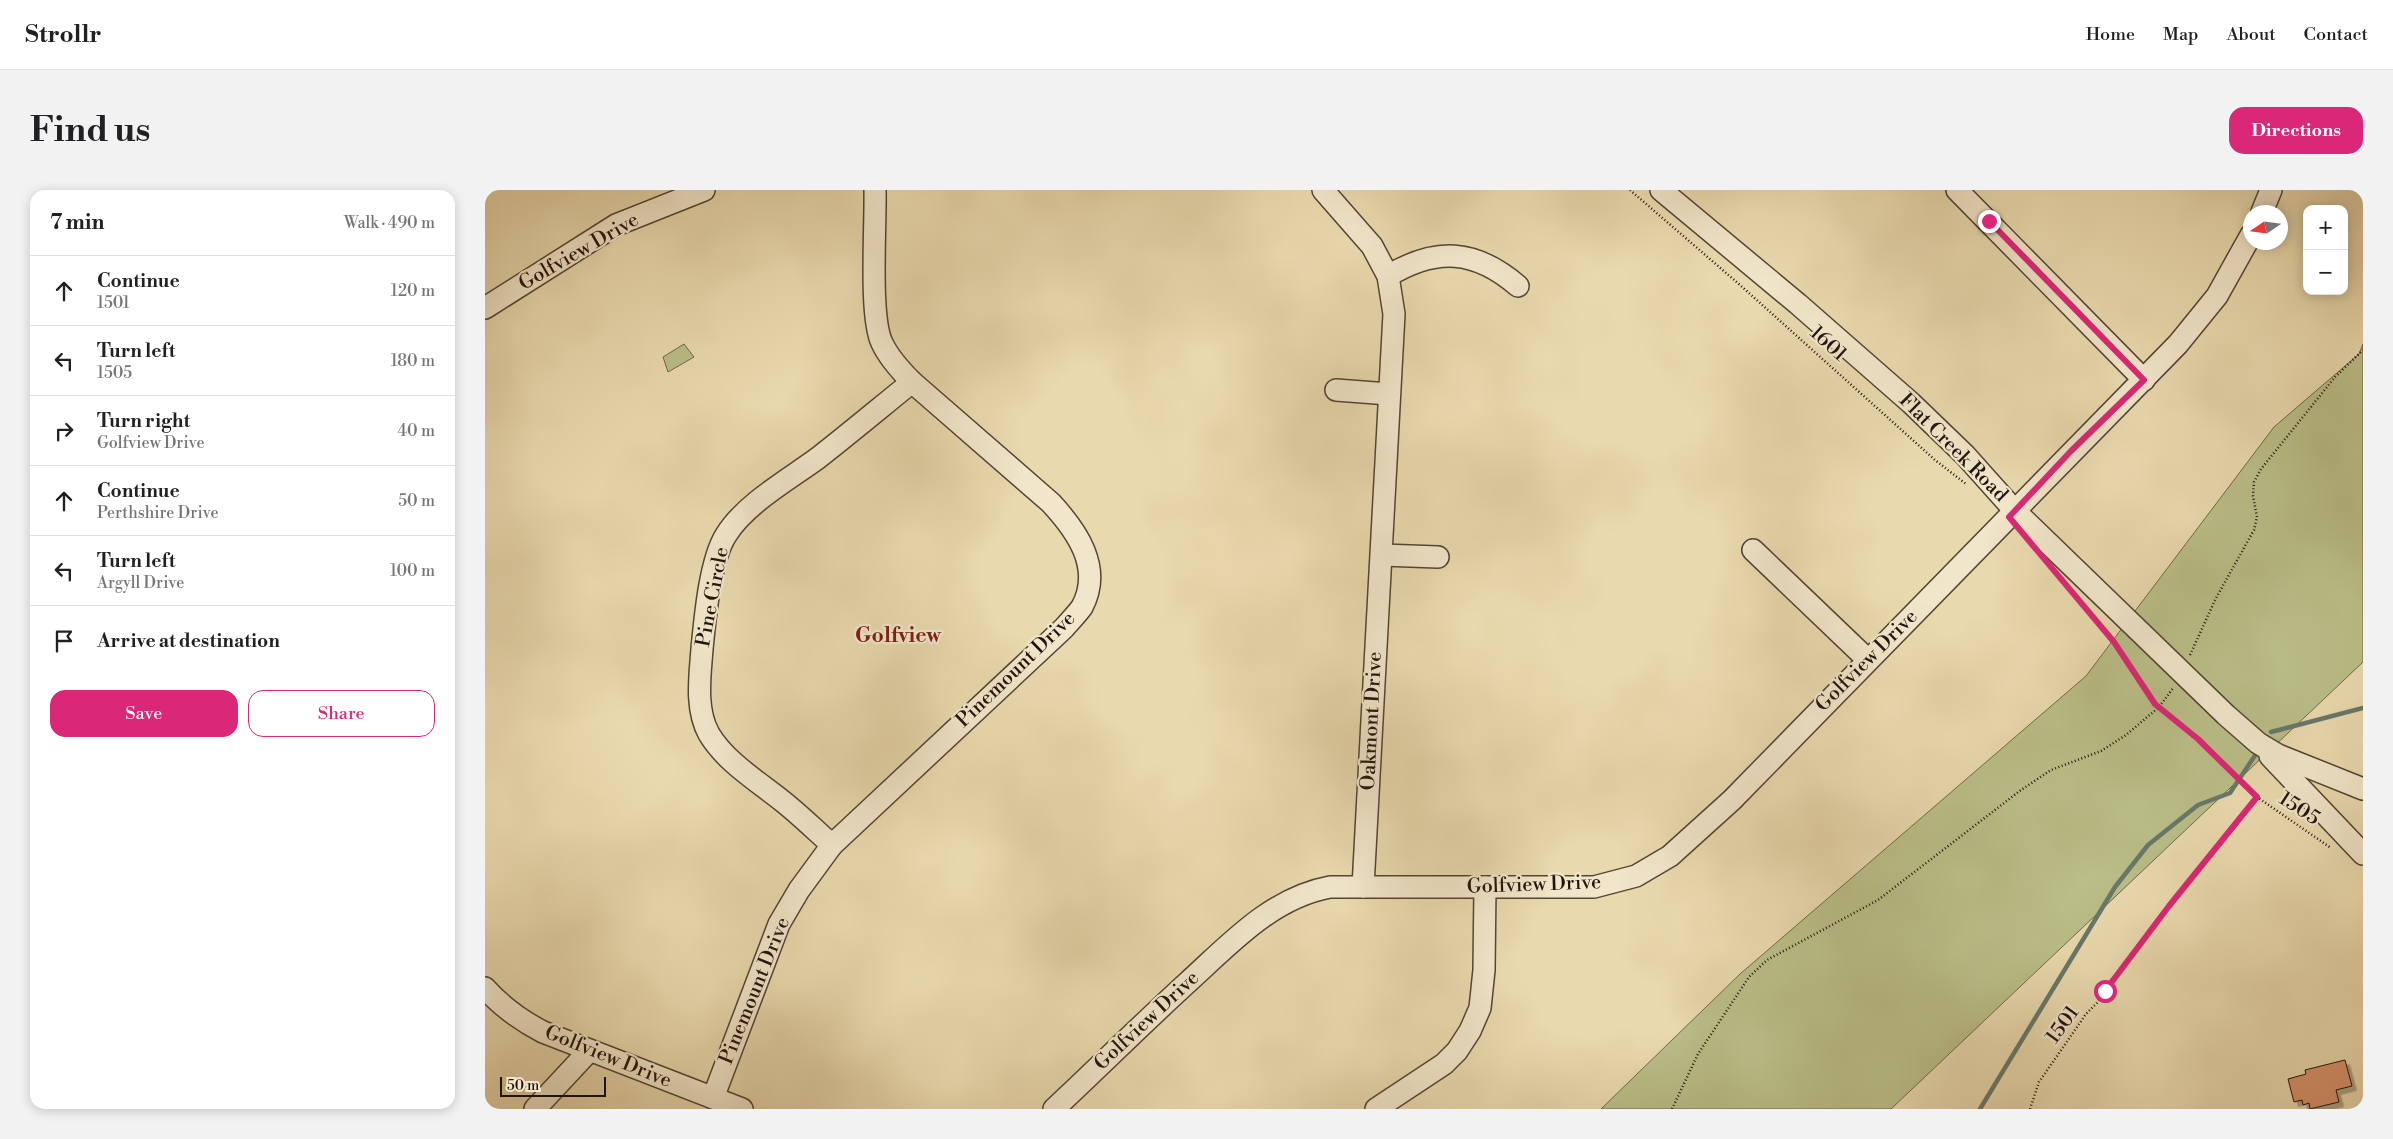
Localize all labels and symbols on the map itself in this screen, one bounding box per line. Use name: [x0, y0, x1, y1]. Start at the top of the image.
north arrow: [2243, 205, 2288, 250]
street label: Golfview Drive: [514, 208, 644, 296]
route end: [1978, 210, 2001, 233]
street label: 1601: [1804, 321, 1852, 367]
street label: Flat Creek Road: [1893, 388, 2013, 508]
street label: Pine Circle: [691, 545, 735, 649]
street label: Golfview Drive: [1811, 605, 1923, 717]
street label: Pinemount Drive: [951, 607, 1081, 733]
district label: Golfview: [855, 623, 941, 649]
street label: Oakmont Drive: [1356, 651, 1388, 791]
street label: 1505: [2274, 787, 2324, 831]
street label: Golfview Drive: [1466, 870, 1602, 900]
street label: Pinemount Drive: [714, 914, 796, 1068]
street label: Golfview Drive: [1089, 966, 1205, 1076]
route start: [2094, 980, 2117, 1003]
street label: 1501: [2041, 1001, 2085, 1049]
street label: Golfview Drive: [541, 1020, 675, 1094]
scale bar: [500, 1074, 606, 1097]

